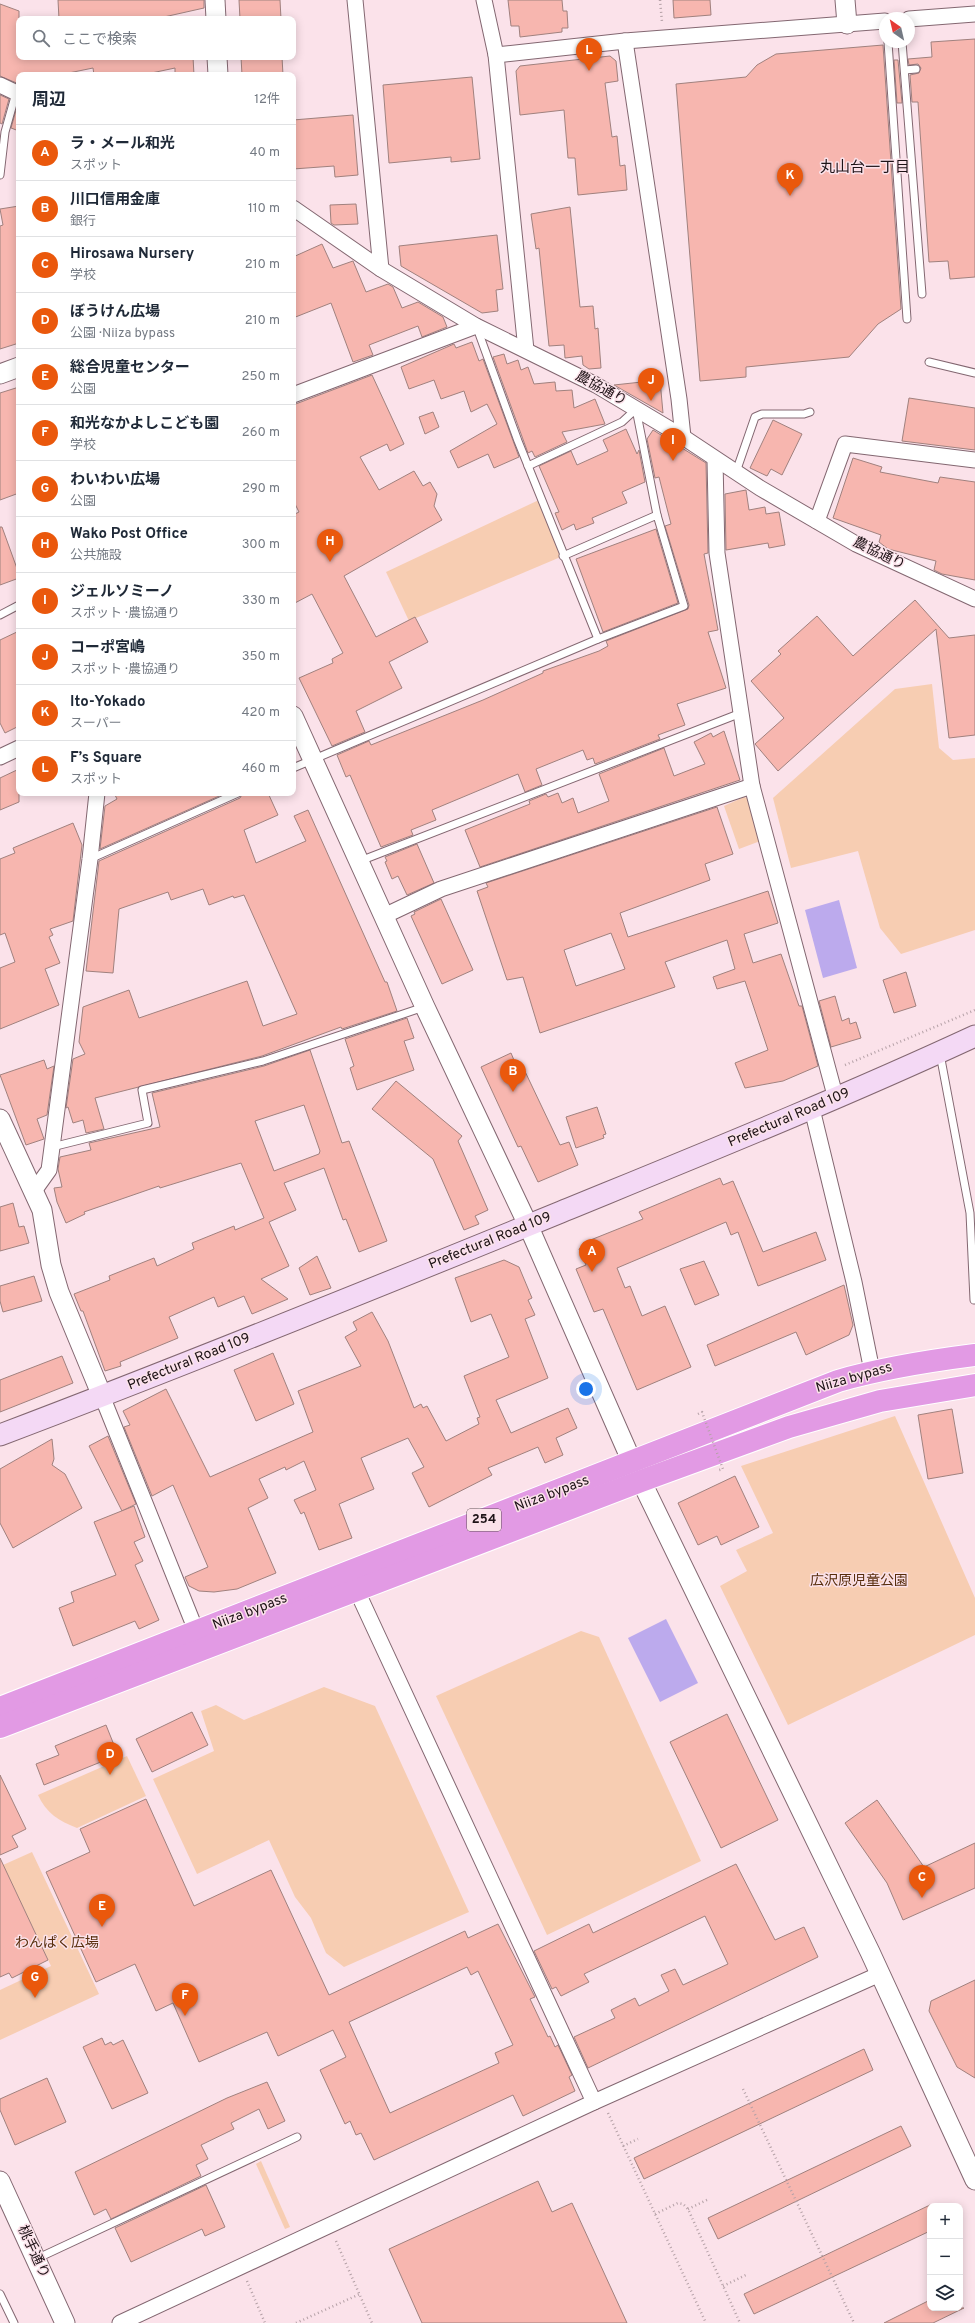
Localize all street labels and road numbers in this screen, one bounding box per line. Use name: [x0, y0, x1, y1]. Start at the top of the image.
street label: 農協通り: [572, 367, 630, 410]
street label: 農協通り: [850, 533, 908, 574]
street label: Prefectural Road 109: [725, 1085, 853, 1151]
street label: Prefectural Road 109: [426, 1209, 554, 1273]
street label: Prefectural Road 109: [125, 1330, 253, 1394]
street label: Niiza bypass: [814, 1359, 894, 1397]
street label: Niiza bypass: [512, 1472, 592, 1516]
road number: 254: [467, 1509, 501, 1531]
street label: Niiza bypass: [210, 1590, 290, 1634]
street label: 桃手通り: [13, 2223, 53, 2281]

